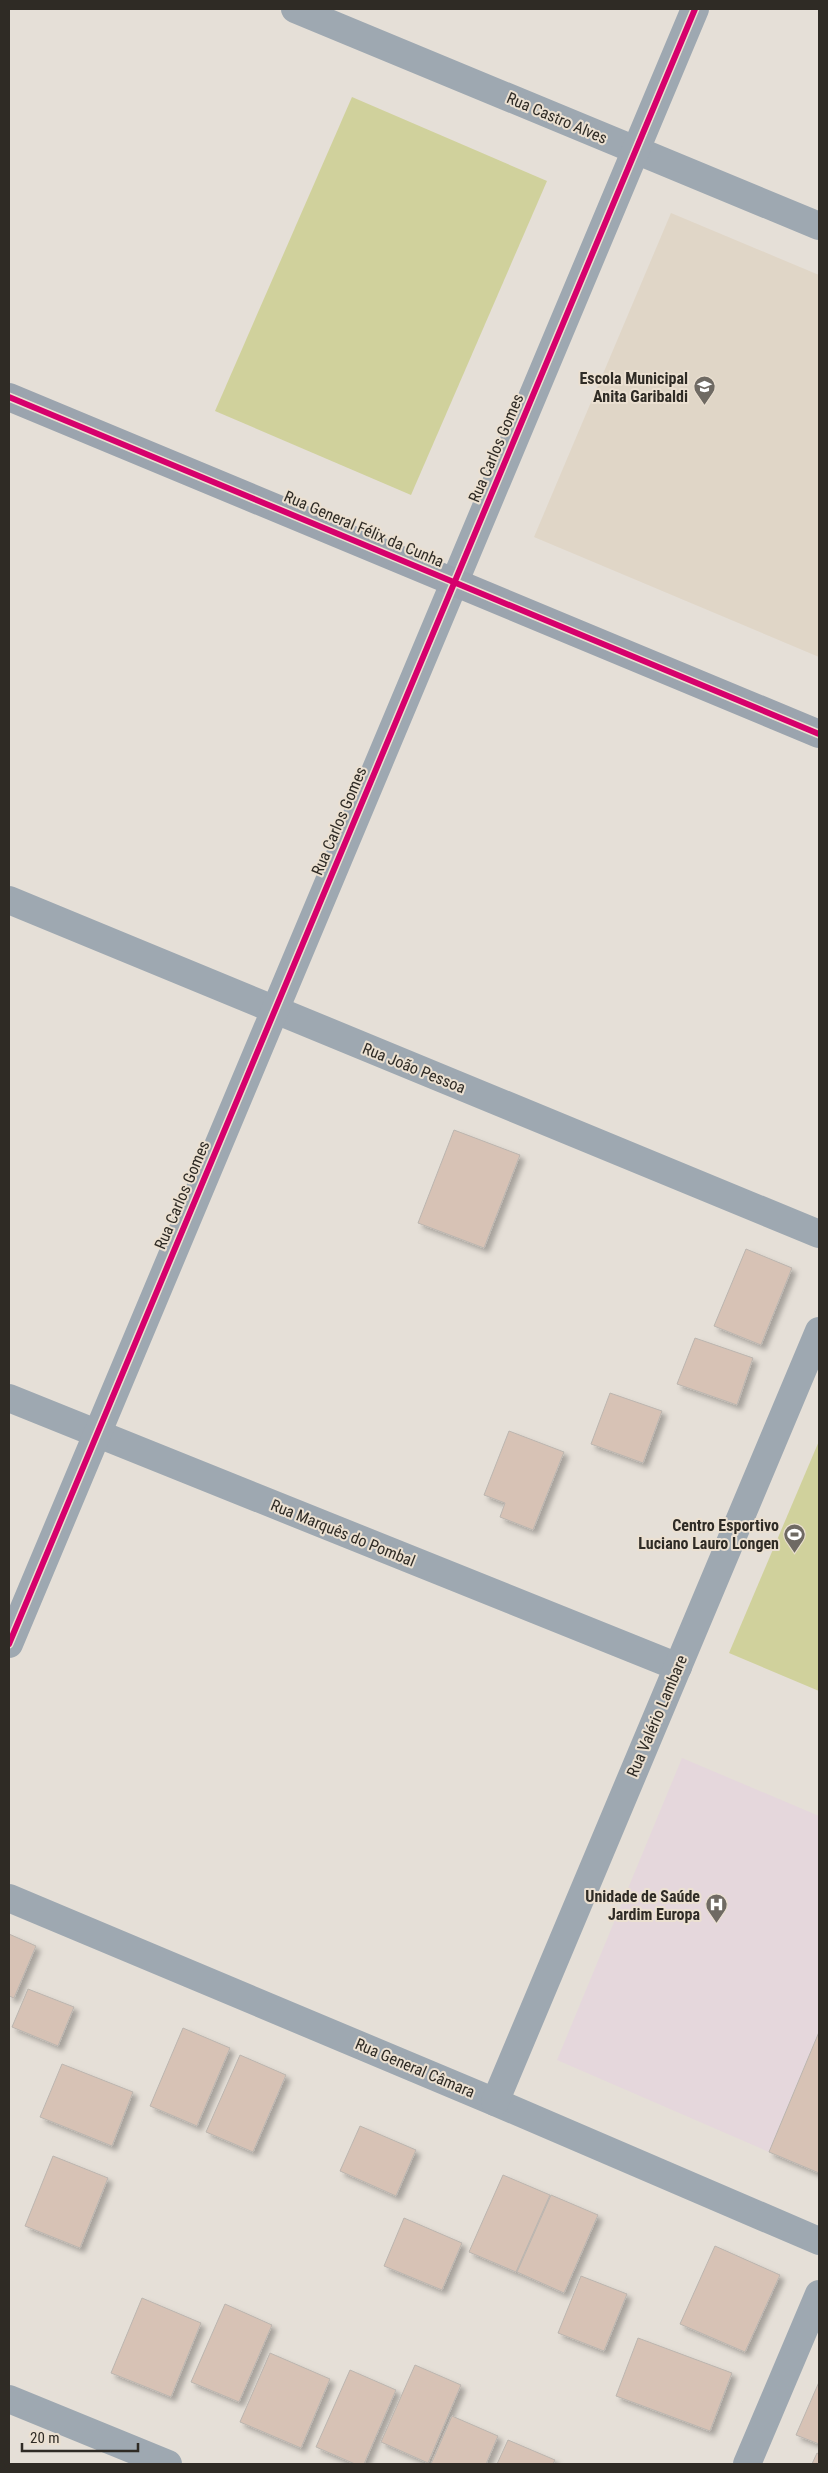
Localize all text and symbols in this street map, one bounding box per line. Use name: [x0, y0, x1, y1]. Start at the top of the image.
street label: Rua Castro Alves: [504, 88, 610, 148]
place label: Escola Municipal Anita Garibaldi: [580, 369, 688, 406]
school or university icon: Escola Municipal Anita Garibaldi: [692, 375, 716, 406]
street label: Rua Carlos Gomes: [465, 391, 527, 505]
street label: Rua General Félix da Cunha: [281, 487, 447, 571]
street label: Rua Carlos Gomes: [308, 764, 370, 878]
street label: Rua João Pessoa: [360, 1039, 468, 1097]
street label: Rua Carlos Gomes: [151, 1138, 213, 1252]
street label: Rua Marquês do Pombal: [268, 1495, 418, 1571]
place label: Centro Esportivo Luciano Lauro Longen: [638, 1516, 779, 1553]
sports icon: Centro Esportivo Luciano Lauro Longen: [783, 1522, 807, 1553]
street label: Rua Valério Lambare: [623, 1652, 691, 1780]
place label: Unidade de Saúde Jardim Europa: [585, 1887, 700, 1924]
hospital icon: Unidade de Saúde Jardim Europa: [704, 1893, 728, 1924]
street label: Rua General Câmara: [352, 2034, 478, 2102]
scale bar: [22, 2420, 139, 2452]
text: 20 m: [30, 2429, 60, 2447]

